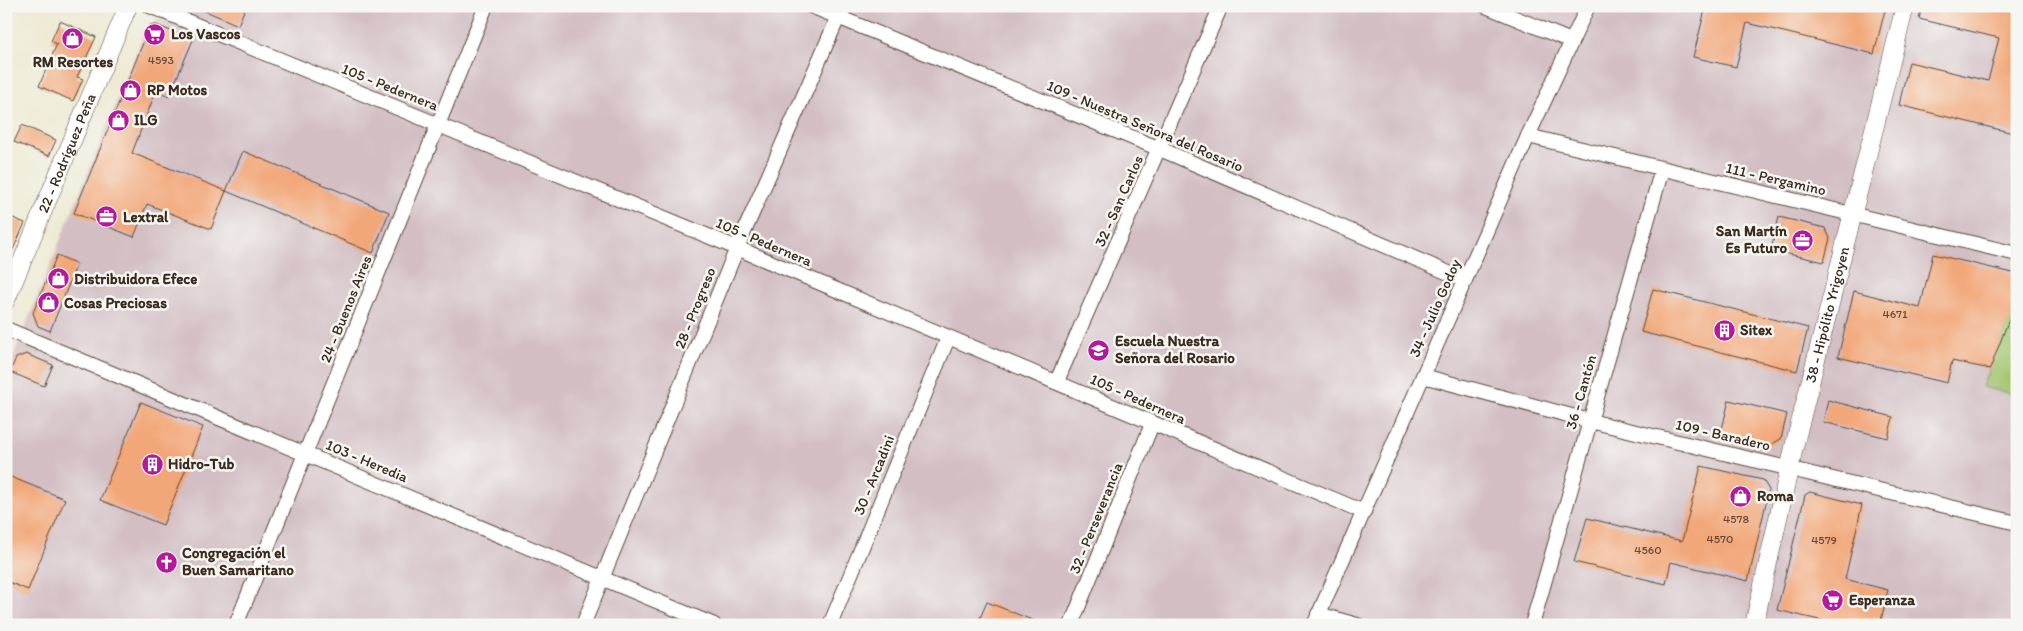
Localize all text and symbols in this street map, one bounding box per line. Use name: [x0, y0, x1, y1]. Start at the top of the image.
supermarket icon: Los Vascos: [143, 22, 167, 46]
place label: Los Vascos: [171, 25, 241, 43]
shop icon: RM Resortes: [61, 27, 85, 51]
place label: RM Resortes: [33, 53, 114, 71]
house number: 4593: [148, 53, 175, 67]
street label: 105 - Pedernera: [339, 59, 441, 115]
street label: 109 - Nuestra Señora del Rosario: [1044, 76, 1246, 176]
shop icon: RP Motos: [119, 78, 143, 102]
place label: RP Motos: [147, 81, 208, 99]
street label: 22 - Rodríguez Peña: [34, 90, 100, 216]
shop icon: ILG: [106, 108, 130, 132]
place label: ILG: [134, 111, 158, 129]
street label: 32 - San Carlos: [1091, 152, 1147, 249]
street label: 111 - Pergamino: [1724, 159, 1828, 199]
office icon: Lextral: [95, 205, 119, 229]
place label: Lextral: [123, 208, 169, 226]
street label: 105 - Pedernera: [713, 214, 815, 270]
place label: San Martín Es Futuro: [1716, 222, 1788, 257]
office icon: San Martín Es Futuro: [1791, 228, 1815, 252]
street label: 38 - Hipólito Yrigoyen: [1802, 244, 1853, 385]
street label: 24 - Buenos Aires: [316, 252, 376, 365]
street label: 34 - Julio Godoy: [1405, 256, 1465, 360]
street label: 28 - Progreso: [671, 265, 719, 351]
shop icon: Distribuidora Efece: [46, 267, 70, 291]
place label: Distribuidora Efece: [74, 270, 197, 288]
shop icon: Cosas Preciosas: [36, 291, 60, 315]
place label: Cosas Preciosas: [64, 294, 167, 312]
house number: 4671: [1882, 307, 1908, 321]
building icon: Sitex: [1712, 318, 1736, 342]
place label: Sitex: [1740, 321, 1773, 339]
place label: Escuela Nuestra Señora del Rosario: [1115, 332, 1235, 367]
school or university icon: Escuela Nuestra Señora del Rosario: [1087, 338, 1111, 362]
street label: 36 - Cantón: [1562, 352, 1600, 431]
street label: 105 - Pedernera: [1087, 370, 1189, 428]
street label: 109 - Baradero: [1674, 415, 1772, 455]
street label: 30 - Arcadini: [850, 432, 898, 518]
street label: 103 - Heredia: [323, 436, 411, 486]
building icon: Hidro-Tub: [140, 452, 164, 476]
place label: Hidro-Tub: [168, 455, 235, 473]
street label: 32 - Perseverancia: [1065, 460, 1127, 576]
shop icon: Roma: [1729, 484, 1753, 508]
place label: Roma: [1757, 487, 1794, 505]
house number: 4578: [1723, 512, 1749, 526]
house number: 4570: [1707, 532, 1733, 546]
house number: 4579: [1811, 533, 1837, 547]
house number: 4560: [1634, 543, 1662, 557]
place label: Congregación el Buen Samaritano: [182, 544, 294, 579]
church icon: Congregación el Buen Samaritano: [154, 550, 178, 574]
supermarket icon: Esperanza: [1821, 588, 1845, 612]
place label: Esperanza: [1849, 591, 1915, 610]

